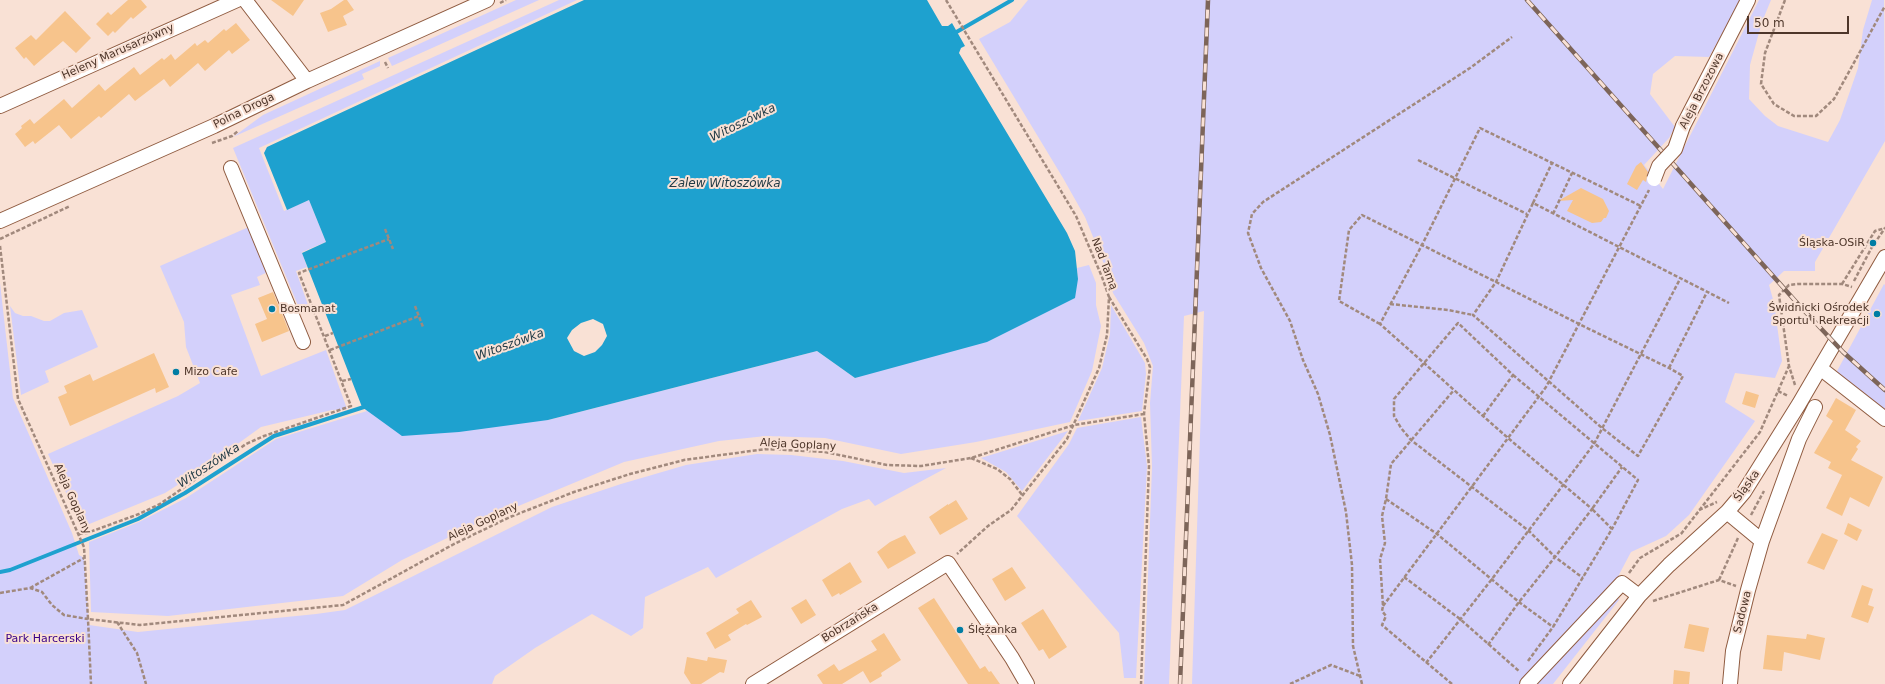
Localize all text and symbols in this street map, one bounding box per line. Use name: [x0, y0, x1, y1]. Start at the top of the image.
scale bar: [1749, 8, 1851, 34]
text: 50 m: [1754, 16, 1785, 30]
street label: Heleny Marusarzówny: [60, 21, 176, 83]
street label: Aleja Brzozowa: [1677, 51, 1727, 131]
street label: Polna Droga: [211, 91, 277, 131]
water label: Witoszówka: [708, 101, 778, 145]
water label: Zalew Witoszówka: [669, 177, 781, 191]
street label: Nad Tamą: [1088, 236, 1120, 292]
place label: Śląska-OSiR: [1799, 236, 1865, 250]
marker: Śląska-OSiR: [1868, 238, 1878, 248]
place label: Świdnicki Ośrodek Sportu i Rekreacji: [1768, 301, 1869, 327]
place label: Bosmanat: [280, 302, 335, 316]
marker: Bosmanat: [267, 304, 277, 314]
marker: Świdnicki Ośrodek Sportu i Rekreacji: [1872, 309, 1882, 319]
water label: Witoszówka: [474, 326, 546, 364]
place label: Mizo Cafe: [184, 365, 238, 379]
marker: Mizo Cafe: [171, 367, 181, 377]
street label: Aleja Goplany: [760, 436, 836, 454]
water label: Witoszówka: [175, 441, 243, 491]
street label: Aleja Goplany: [50, 462, 94, 536]
street label: Śląska: [1731, 468, 1763, 504]
street label: Aleja Goplany: [446, 500, 520, 544]
street label: Sadowa: [1731, 589, 1755, 635]
street label: Bobrzańska: [819, 600, 881, 646]
place label: Ślężanka: [968, 623, 1017, 637]
marker: Ślężanka: [955, 625, 965, 635]
park label: Park Harcerski: [5, 632, 85, 646]

